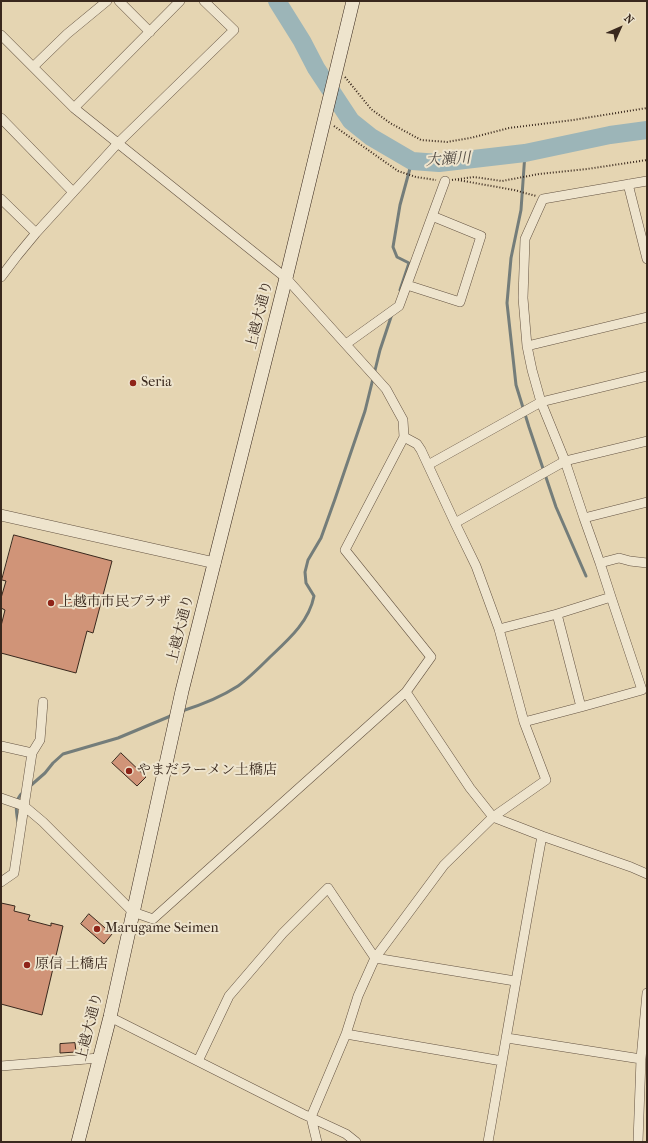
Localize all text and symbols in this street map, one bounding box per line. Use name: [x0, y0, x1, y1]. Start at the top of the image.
north arrow: [600, 8, 640, 48]
text: N: [621, 12, 636, 27]
water label: 大瀬川: [425, 150, 471, 170]
street label: 上越大通り: [243, 279, 277, 351]
place label: Seria: [141, 375, 172, 391]
marker: Seria: [128, 378, 138, 388]
street label: 上越大通り: [164, 593, 198, 665]
place label: 上越市市民プラザ: [59, 595, 171, 611]
marker: 上越市市民プラザ: [46, 598, 56, 608]
place label: やまだラーメン土橋店: [137, 763, 277, 779]
marker: やまだラーメン土橋店: [124, 766, 134, 776]
place label: Marugame Seimen: [105, 921, 219, 937]
marker: Marugame Seimen: [92, 924, 102, 934]
place label: 原信 土橋店: [35, 957, 108, 973]
marker: 原信 土橋店: [22, 960, 32, 970]
street label: 上越大通り: [73, 991, 107, 1063]

